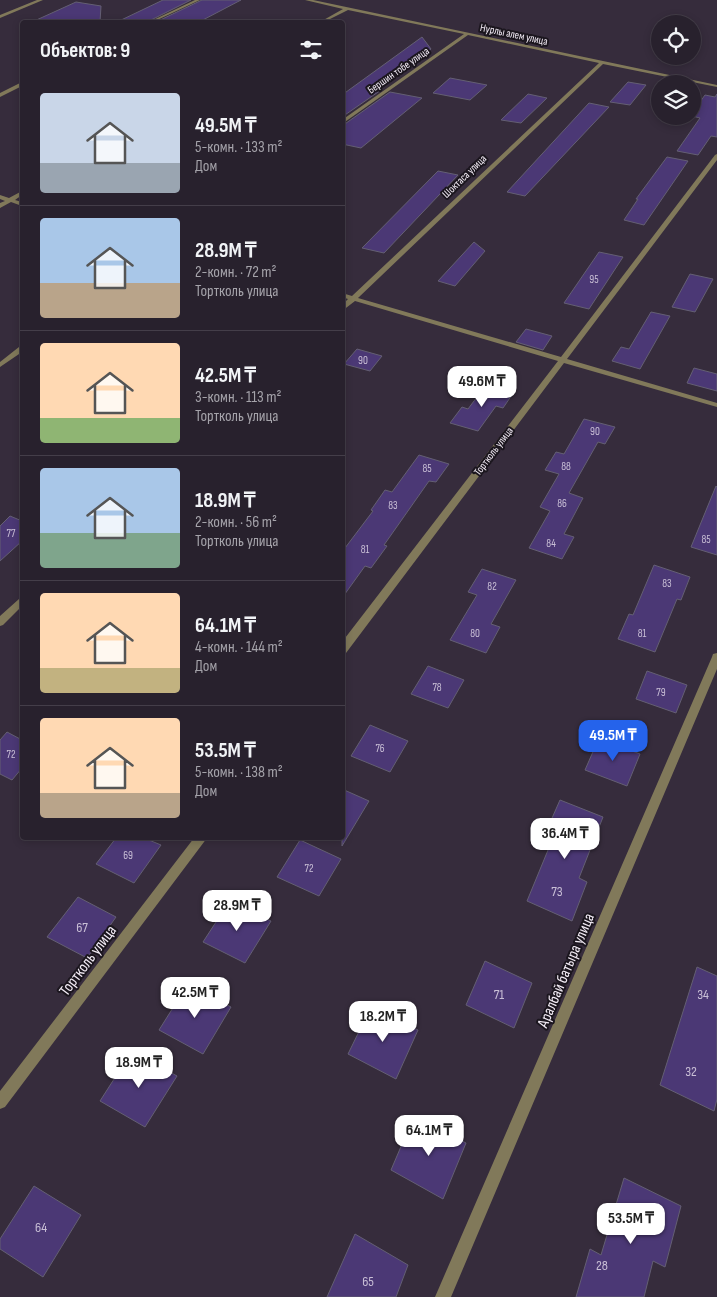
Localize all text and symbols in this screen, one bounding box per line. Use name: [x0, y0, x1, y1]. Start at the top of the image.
map controls: [651, 15, 701, 125]
button: locate: [651, 15, 701, 65]
street label: Нурлы алем улица: [479, 21, 549, 48]
icon: filters: [297, 36, 325, 64]
text: Объектов: 9: [40, 38, 130, 63]
street label: Бершин тобе улица: [365, 44, 432, 96]
button: layers: [651, 75, 701, 125]
icon: home: [80, 113, 140, 173]
text: 49.5M ₸: [195, 113, 256, 138]
text: 5-комн. · 133 m²: [195, 138, 282, 157]
street label: Шоктаса улица: [440, 152, 489, 201]
text: Дом: [195, 157, 217, 176]
icon: home: [80, 238, 140, 298]
text: 28.9M ₸: [195, 238, 257, 263]
text: 2-комн. · 72 m²: [195, 263, 277, 282]
house number: 95: [589, 273, 599, 286]
text: Тортколь улица: [195, 282, 278, 301]
house number: 90: [358, 354, 368, 367]
icon: home: [80, 363, 140, 423]
text: 42.5M ₸: [195, 363, 256, 388]
pin: 49.6M ₸: [436, 366, 528, 408]
text: 49.6M ₸: [458, 372, 506, 391]
text: 3-комн. · 113 m²: [195, 388, 282, 407]
text: Тортколь улица: [195, 407, 278, 426]
street label: Тортколь улица: [471, 424, 516, 478]
house number: 90: [590, 425, 600, 438]
house number: 88: [561, 460, 571, 473]
house number: 85: [422, 462, 432, 475]
icon: home: [80, 488, 140, 548]
text: 18.9M ₸: [195, 488, 256, 513]
house number: 86: [557, 497, 567, 510]
house number: 83: [388, 499, 398, 512]
text: 2-комн. · 56 m²: [195, 513, 277, 532]
house number: 77: [7, 527, 16, 540]
text: Тортколь улица: [195, 532, 278, 551]
house number: 85: [701, 533, 711, 546]
house number: 84: [546, 537, 556, 550]
house number: 81: [361, 543, 369, 556]
house number: 83: [662, 577, 672, 590]
house number: 82: [487, 580, 497, 593]
icon: home: [80, 613, 140, 673]
text: 64.1M ₸: [195, 613, 256, 638]
house number: 80: [470, 627, 480, 640]
house number: 81: [638, 627, 646, 640]
text: 4-комн. · 144 m²: [195, 638, 283, 657]
text: Дом: [195, 657, 217, 676]
house number: 78: [432, 681, 442, 694]
house number: 79: [656, 686, 666, 699]
pin: 49.5M ₸: [567, 720, 659, 762]
text: 49.5M ₸: [590, 726, 636, 745]
icon: home: [80, 738, 140, 798]
text: 53.5M ₸: [195, 738, 256, 763]
house number: 76: [375, 742, 385, 755]
house number: 72: [7, 748, 16, 761]
text: 5-комн. · 138 m²: [195, 763, 283, 782]
text: Дом: [195, 782, 217, 801]
pin: 36.4M ₸: [519, 818, 611, 860]
text: 36.4M ₸: [542, 824, 588, 843]
house number: 69: [123, 849, 133, 862]
house number: 72: [305, 862, 314, 875]
house number: 73: [551, 883, 563, 900]
pin: 28.9M ₸: [191, 890, 283, 932]
text: 28.9M ₸: [214, 896, 260, 915]
street label: Аралбай батыра улица: [533, 911, 599, 1032]
house number: 67: [76, 919, 88, 936]
street label: Тортколь улица: [56, 922, 121, 1000]
pin: 42.5M ₸: [149, 976, 241, 1019]
text: 42.5M ₸: [172, 983, 218, 1002]
house number: 71: [494, 986, 504, 1003]
house number: 34: [697, 986, 709, 1003]
pin: 18.2M ₸: [337, 1000, 429, 1043]
text: 18.2M ₸: [360, 1007, 406, 1026]
pin: 18.9M ₸: [93, 1046, 185, 1089]
text: 18.9M ₸: [116, 1053, 162, 1072]
house number: 32: [685, 1063, 697, 1080]
pin: 64.1M ₸: [383, 1114, 475, 1157]
text: 64.1M ₸: [406, 1121, 452, 1140]
pin: 53.5M ₸: [585, 1202, 677, 1245]
text: 53.5M ₸: [608, 1209, 654, 1228]
house number: 64: [35, 1219, 47, 1236]
house number: 28: [596, 1257, 608, 1274]
house number: 65: [362, 1273, 374, 1290]

